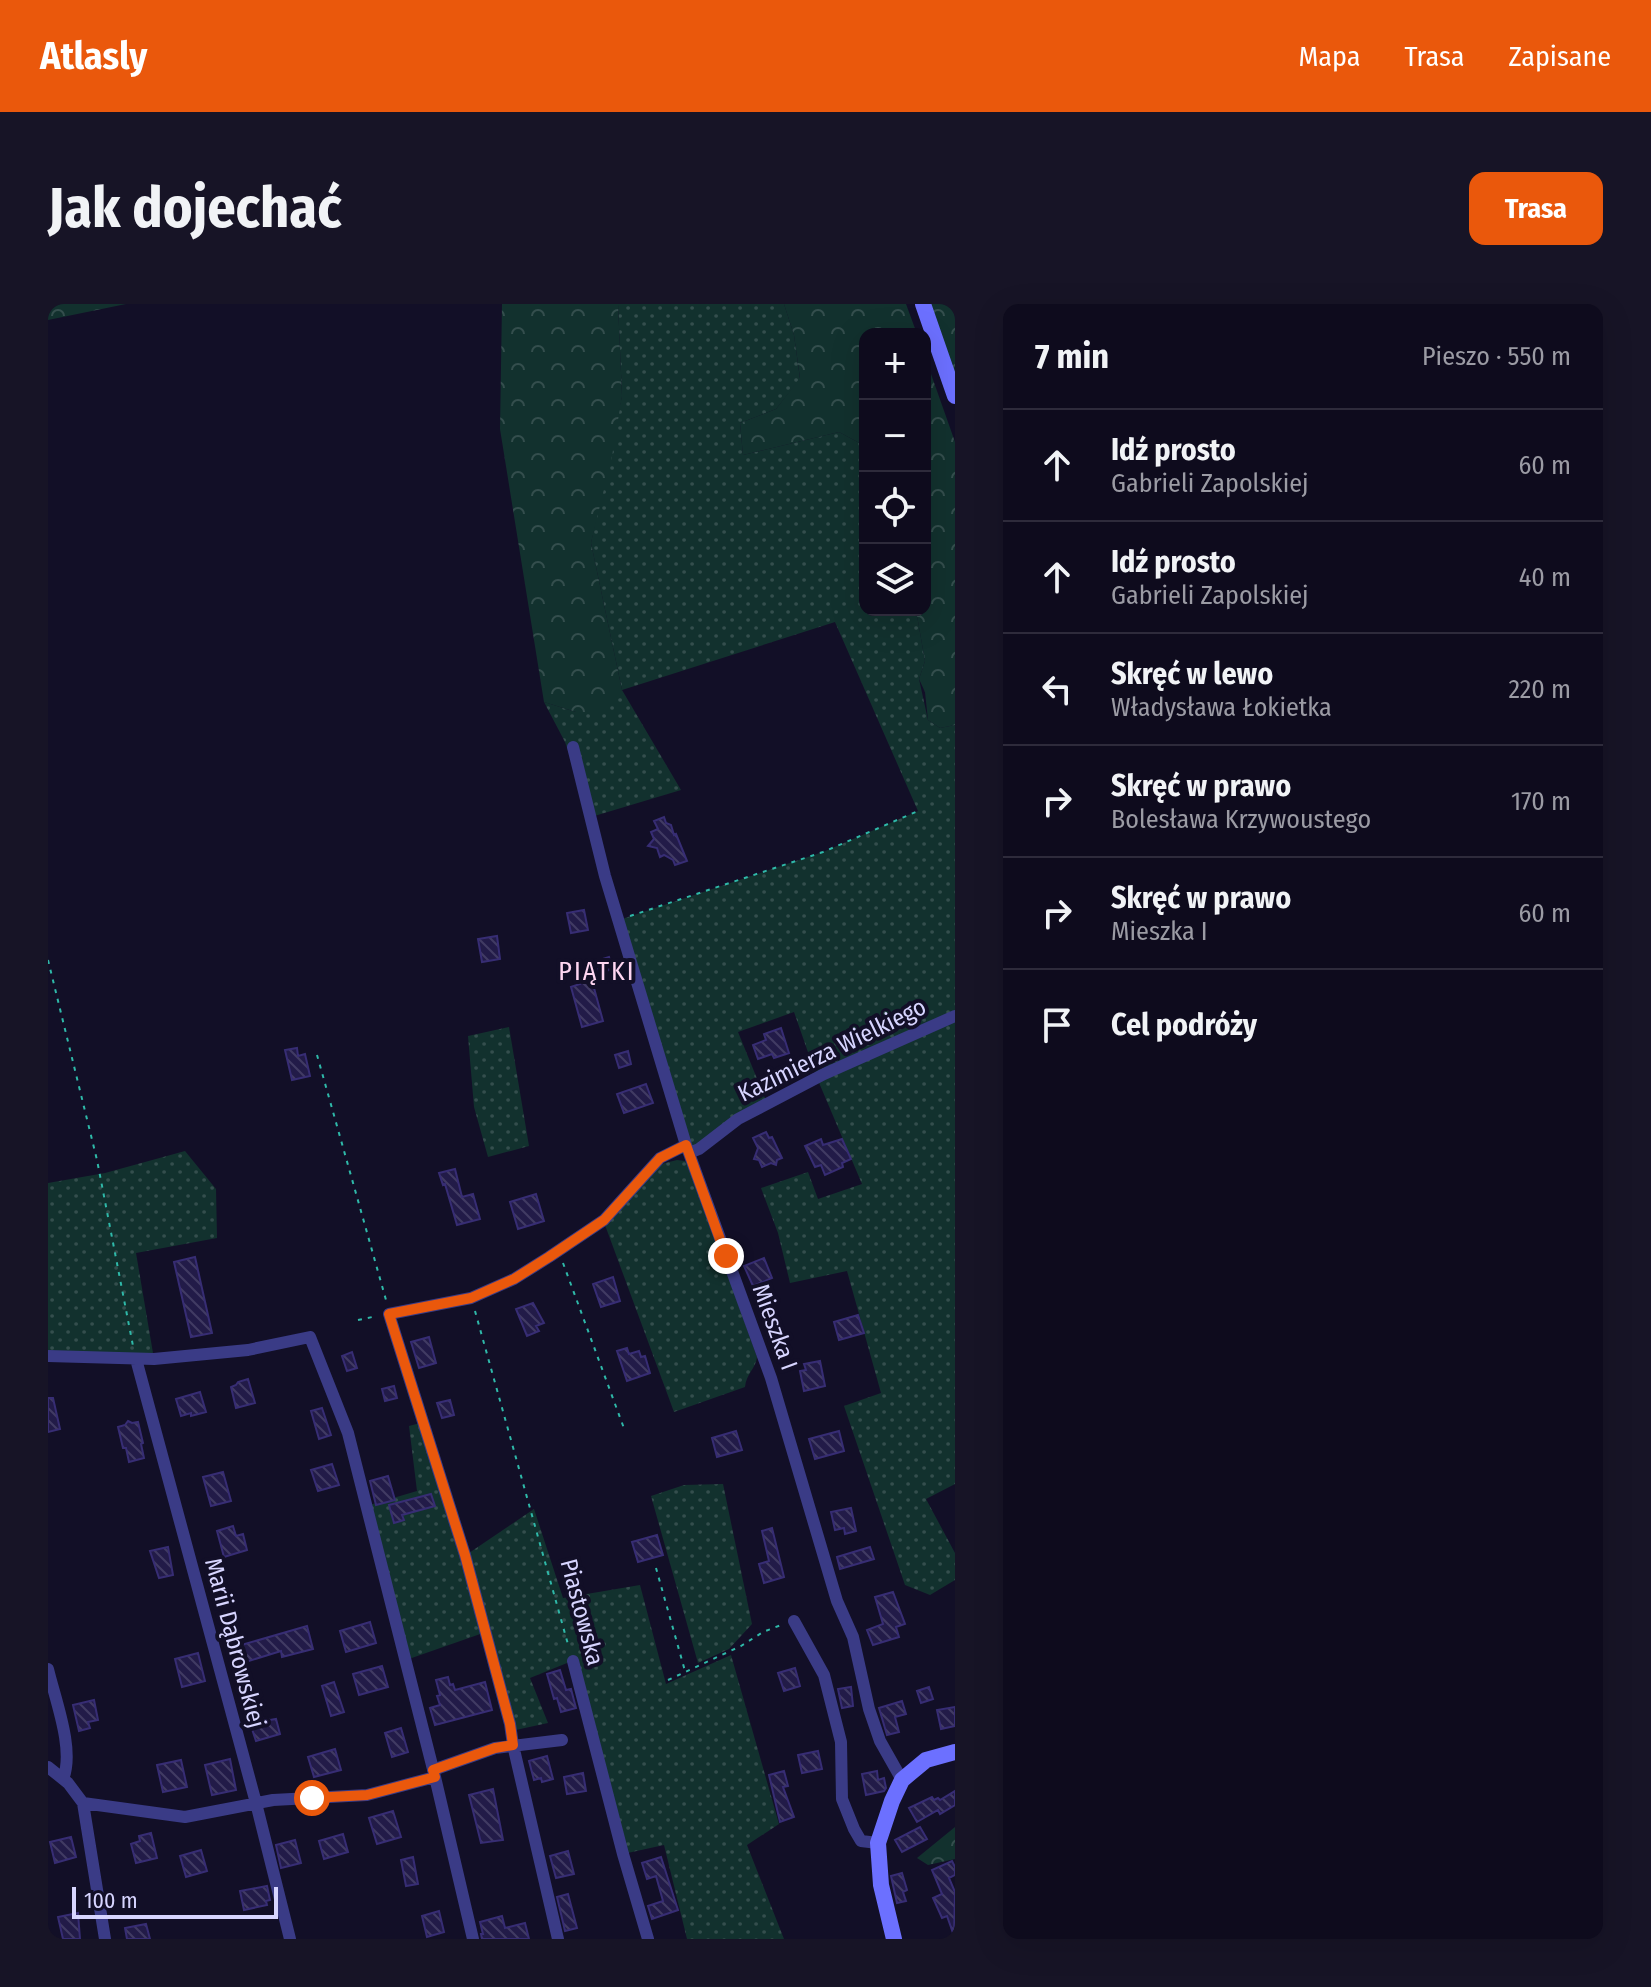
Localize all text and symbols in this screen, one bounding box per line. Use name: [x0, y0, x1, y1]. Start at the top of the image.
text: Atlasly: [40, 33, 147, 79]
text: Mapa: [1298, 40, 1360, 73]
text: Trasa: [1404, 40, 1464, 73]
text: Zapisane: [1508, 40, 1611, 73]
button: Trasa: [1469, 172, 1603, 245]
text: Jak dojechać: [48, 175, 342, 242]
map controls: [859, 328, 931, 616]
button: +: [859, 328, 931, 400]
text: 7 min: [1035, 336, 1109, 377]
text: Pieszo · 550 m: [1422, 341, 1571, 372]
button: −: [859, 400, 931, 472]
text: Idź prosto: [1111, 432, 1236, 468]
icon: ahead: [1035, 443, 1079, 487]
text: 60 m: [1518, 450, 1571, 481]
text: Gabrieli Zapolskiej: [1111, 468, 1309, 499]
button: locate: [859, 472, 931, 544]
button: layers: [859, 544, 931, 616]
text: Idź prosto: [1111, 544, 1236, 580]
icon: ahead: [1035, 555, 1079, 599]
text: 40 m: [1519, 562, 1571, 593]
text: Gabrieli Zapolskiej: [1111, 580, 1309, 611]
text: Skręć w lewo: [1111, 656, 1273, 692]
icon: left: [1035, 667, 1079, 711]
text: 220 m: [1508, 674, 1571, 705]
text: Władysława Łokietka: [1111, 692, 1332, 723]
text: Skręć w prawo: [1111, 768, 1291, 804]
icon: right: [1035, 779, 1079, 823]
text: 170 m: [1511, 786, 1571, 817]
text: Bolesława Krzywoustego: [1111, 804, 1371, 835]
text: Skręć w prawo: [1111, 880, 1291, 916]
icon: right: [1035, 891, 1079, 935]
text: 60 m: [1518, 898, 1571, 929]
text: Mieszka I: [1111, 916, 1208, 947]
district label: PIĄTKI: [558, 956, 636, 987]
street label: Kazimierza Wielkiego: [733, 992, 931, 1108]
icon: arrive: [1035, 1003, 1079, 1047]
text: Cel podróży: [1111, 1007, 1257, 1043]
route end: [708, 1238, 744, 1274]
street label: Mieszka I: [747, 1280, 803, 1374]
street label: Marii Dąbrowskiej: [199, 1555, 271, 1731]
street label: Piastowska: [554, 1556, 610, 1668]
route start: [294, 1780, 330, 1816]
scale bar: [72, 1883, 278, 1919]
text: 100 m: [84, 1887, 138, 1914]

